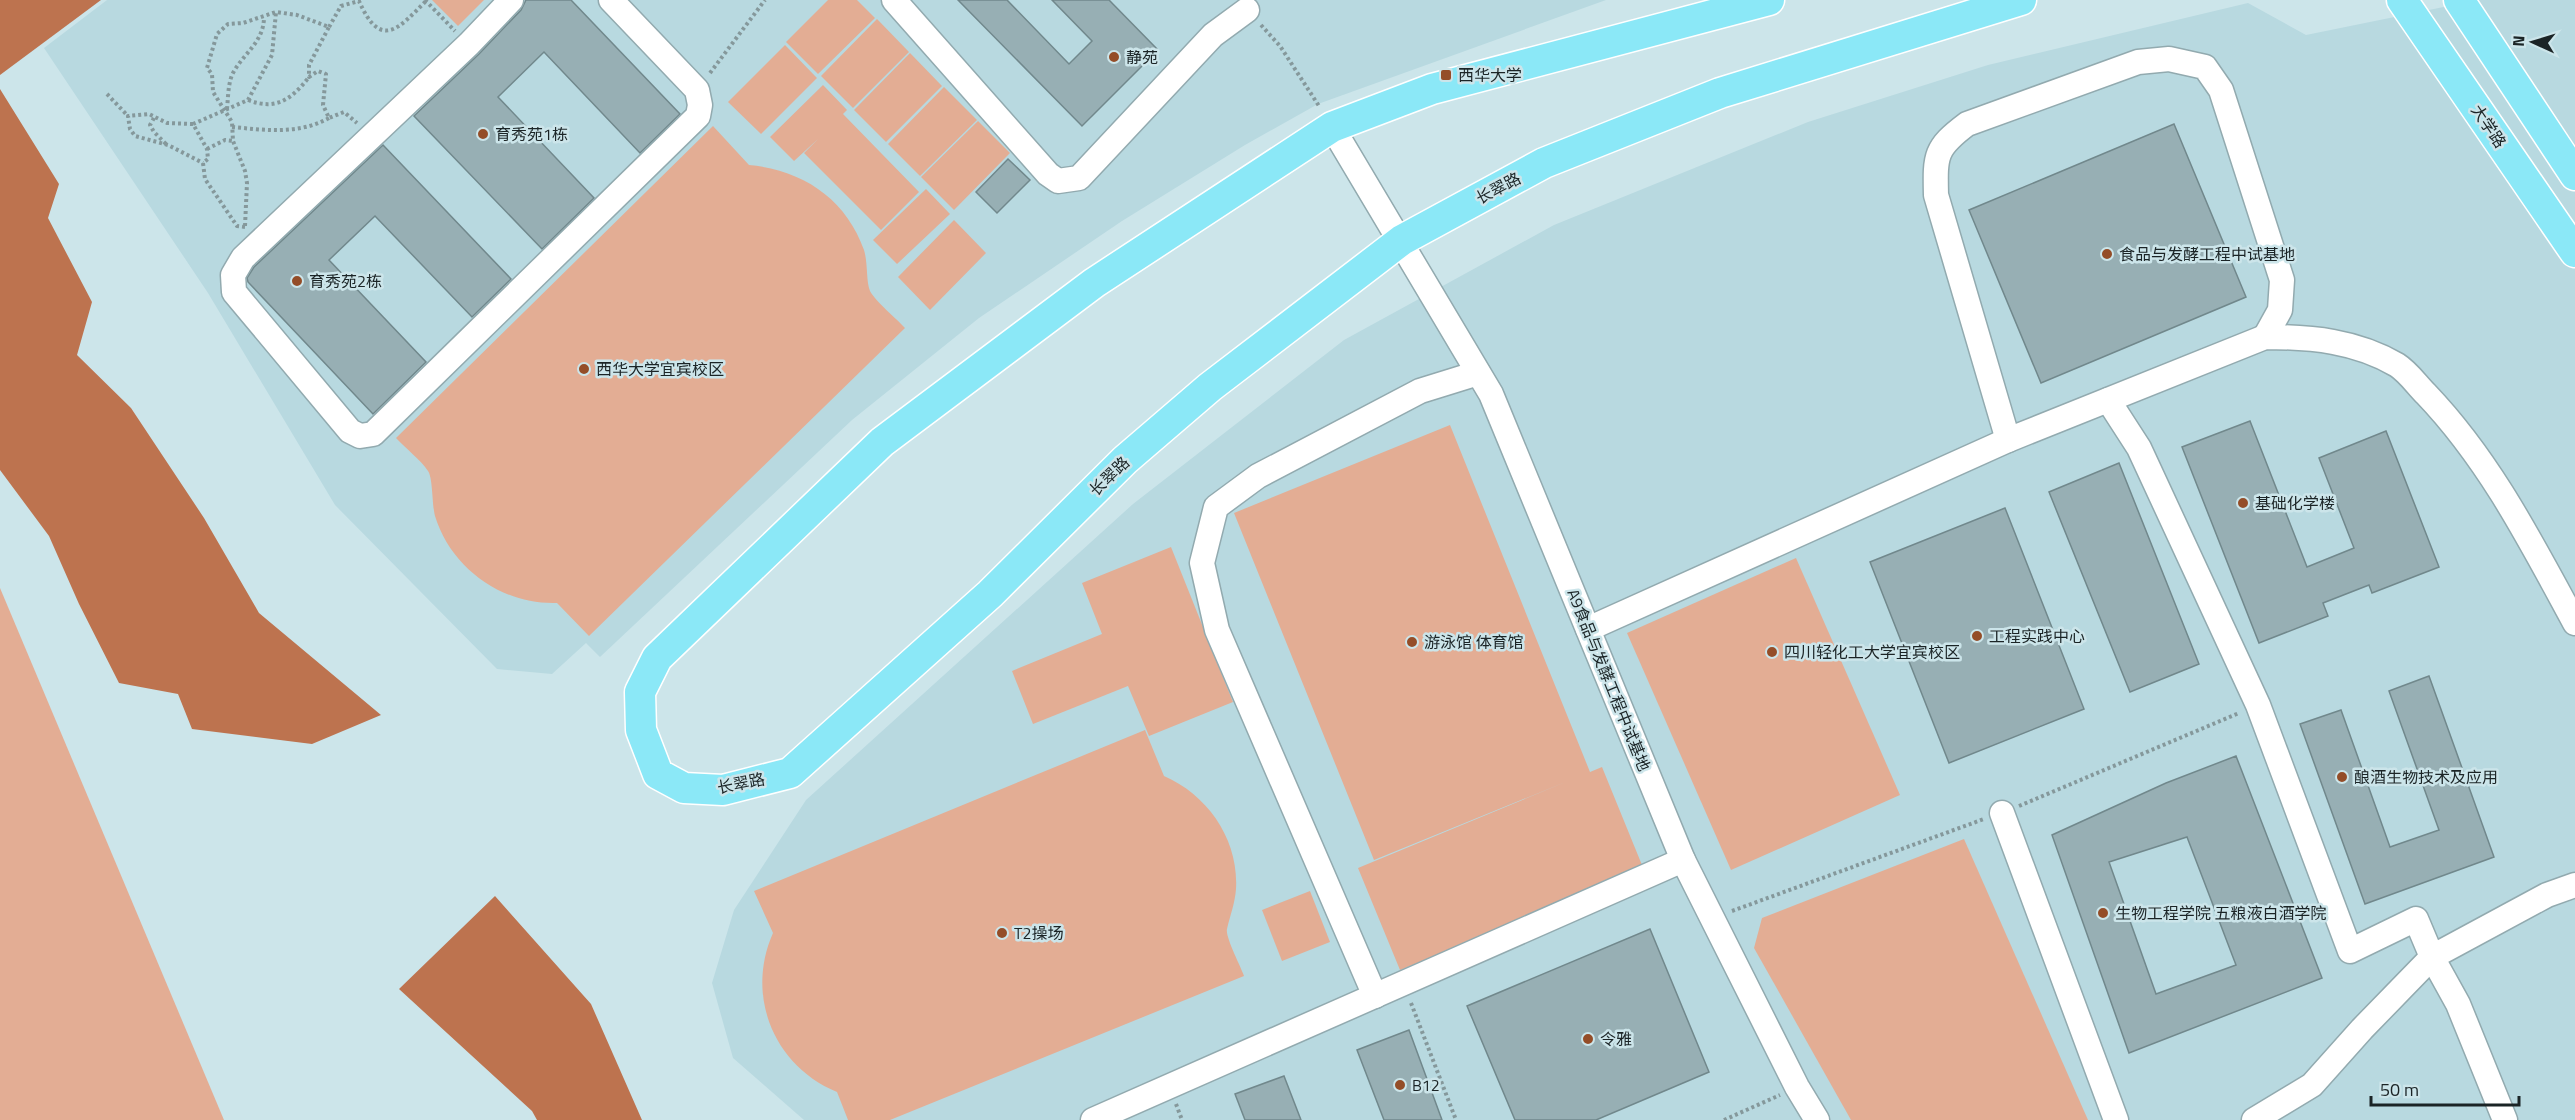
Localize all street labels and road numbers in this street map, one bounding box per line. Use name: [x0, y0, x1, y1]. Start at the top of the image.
street label: 大学路: [2466, 99, 2512, 153]
street label: 长翠路: [1471, 166, 1525, 210]
street label: 长翠路: [1083, 451, 1135, 501]
street label: A9食品与发酵工程中试基地: [1561, 585, 1657, 775]
street label: 长翠路: [715, 767, 767, 799]

